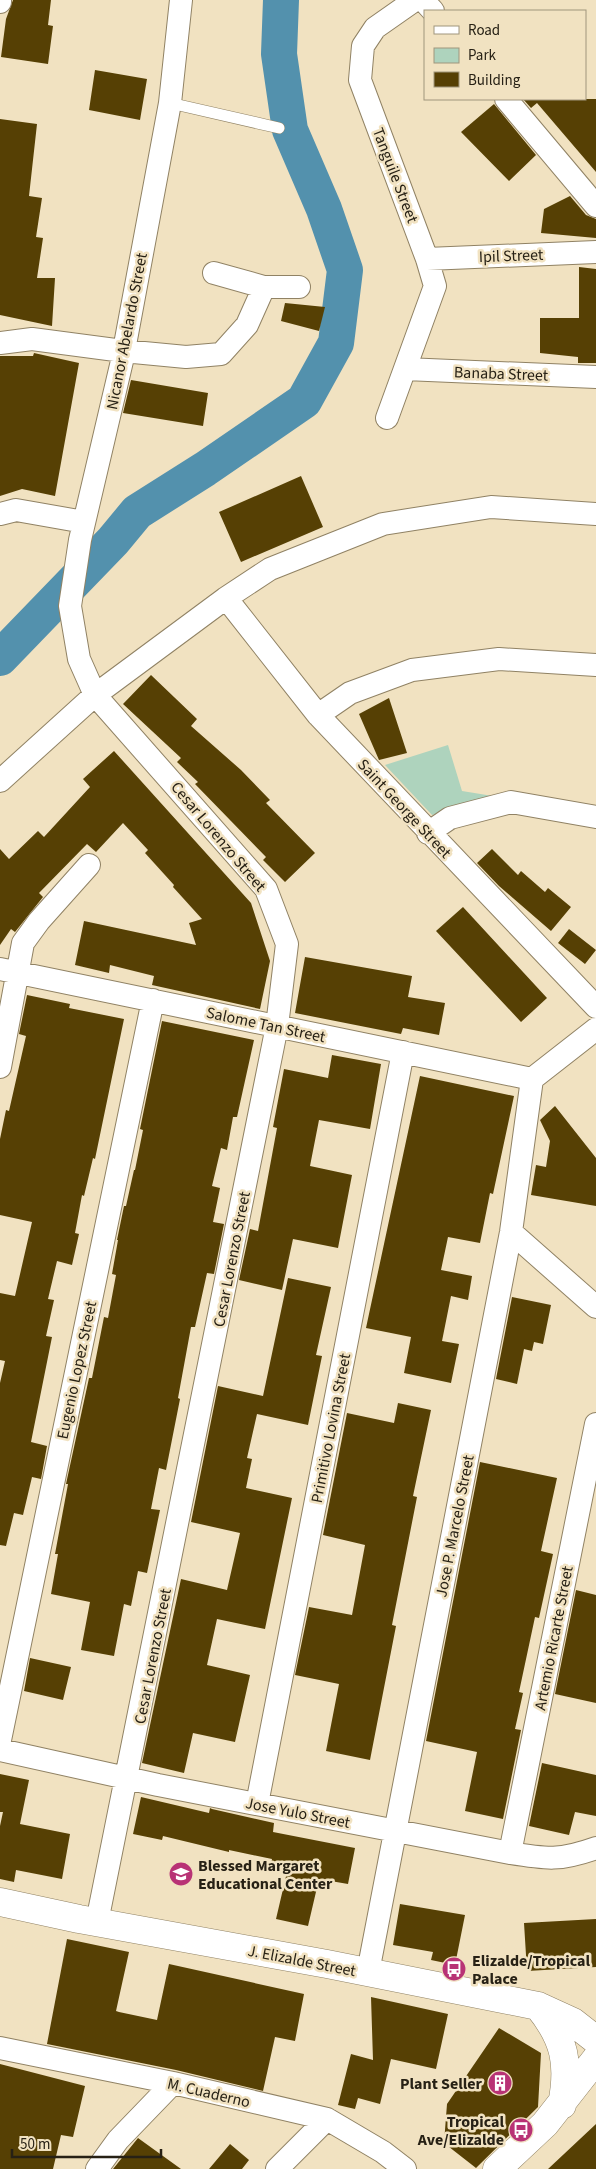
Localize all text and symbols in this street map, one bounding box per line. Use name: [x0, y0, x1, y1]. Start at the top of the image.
legend: [424, 10, 586, 100]
text: Road: [468, 20, 500, 41]
text: Park: [468, 45, 497, 66]
text: Building: [468, 70, 521, 91]
street label: Tanguile Street: [367, 125, 424, 227]
street label: Ipil Street: [478, 244, 544, 268]
street label: Nicanor Abelardo Street: [101, 250, 153, 412]
street label: Banaba Street: [453, 361, 549, 387]
street label: Saint George Street: [352, 754, 457, 864]
street label: Cesar Lorenzo Street: [166, 777, 271, 897]
street label: Salome Tan Street: [204, 1002, 328, 1048]
street label: Cesar Lorenzo Street: [208, 1189, 256, 1329]
street label: Eugenio Lopez Street: [52, 1299, 102, 1441]
street label: Primitivo Lovina Street: [306, 1351, 356, 1505]
street label: Jose P. Marcelo Street: [430, 1453, 480, 1599]
street label: Artemio Ricarte Street: [529, 1564, 579, 1712]
street label: Cesar Lorenzo Street: [129, 1586, 177, 1726]
street label: Jose Yulo Street: [244, 1792, 352, 1834]
place label: Blessed Margaret Educational Center: [198, 1855, 333, 1895]
school or university icon: Blessed Margaret Educational Center: [168, 1861, 194, 1887]
street label: J. Elizalde Street: [246, 1940, 358, 1982]
place label: Elizalde/Tropical Palace: [472, 1950, 590, 1990]
bus stop icon: Elizalde/Tropical Palace: [441, 1956, 467, 1982]
building icon: Plant Seller: [487, 2070, 513, 2096]
street label: M. Cuaderno: [165, 2073, 252, 2113]
place label: Plant Seller: [400, 2073, 483, 2095]
place label: Tropical Ave/Elizalde: [417, 2111, 504, 2151]
bus stop icon: Tropical Ave/Elizalde: [508, 2117, 534, 2143]
scale bar: [12, 2126, 161, 2158]
text: 50 m: [20, 2134, 50, 2155]

